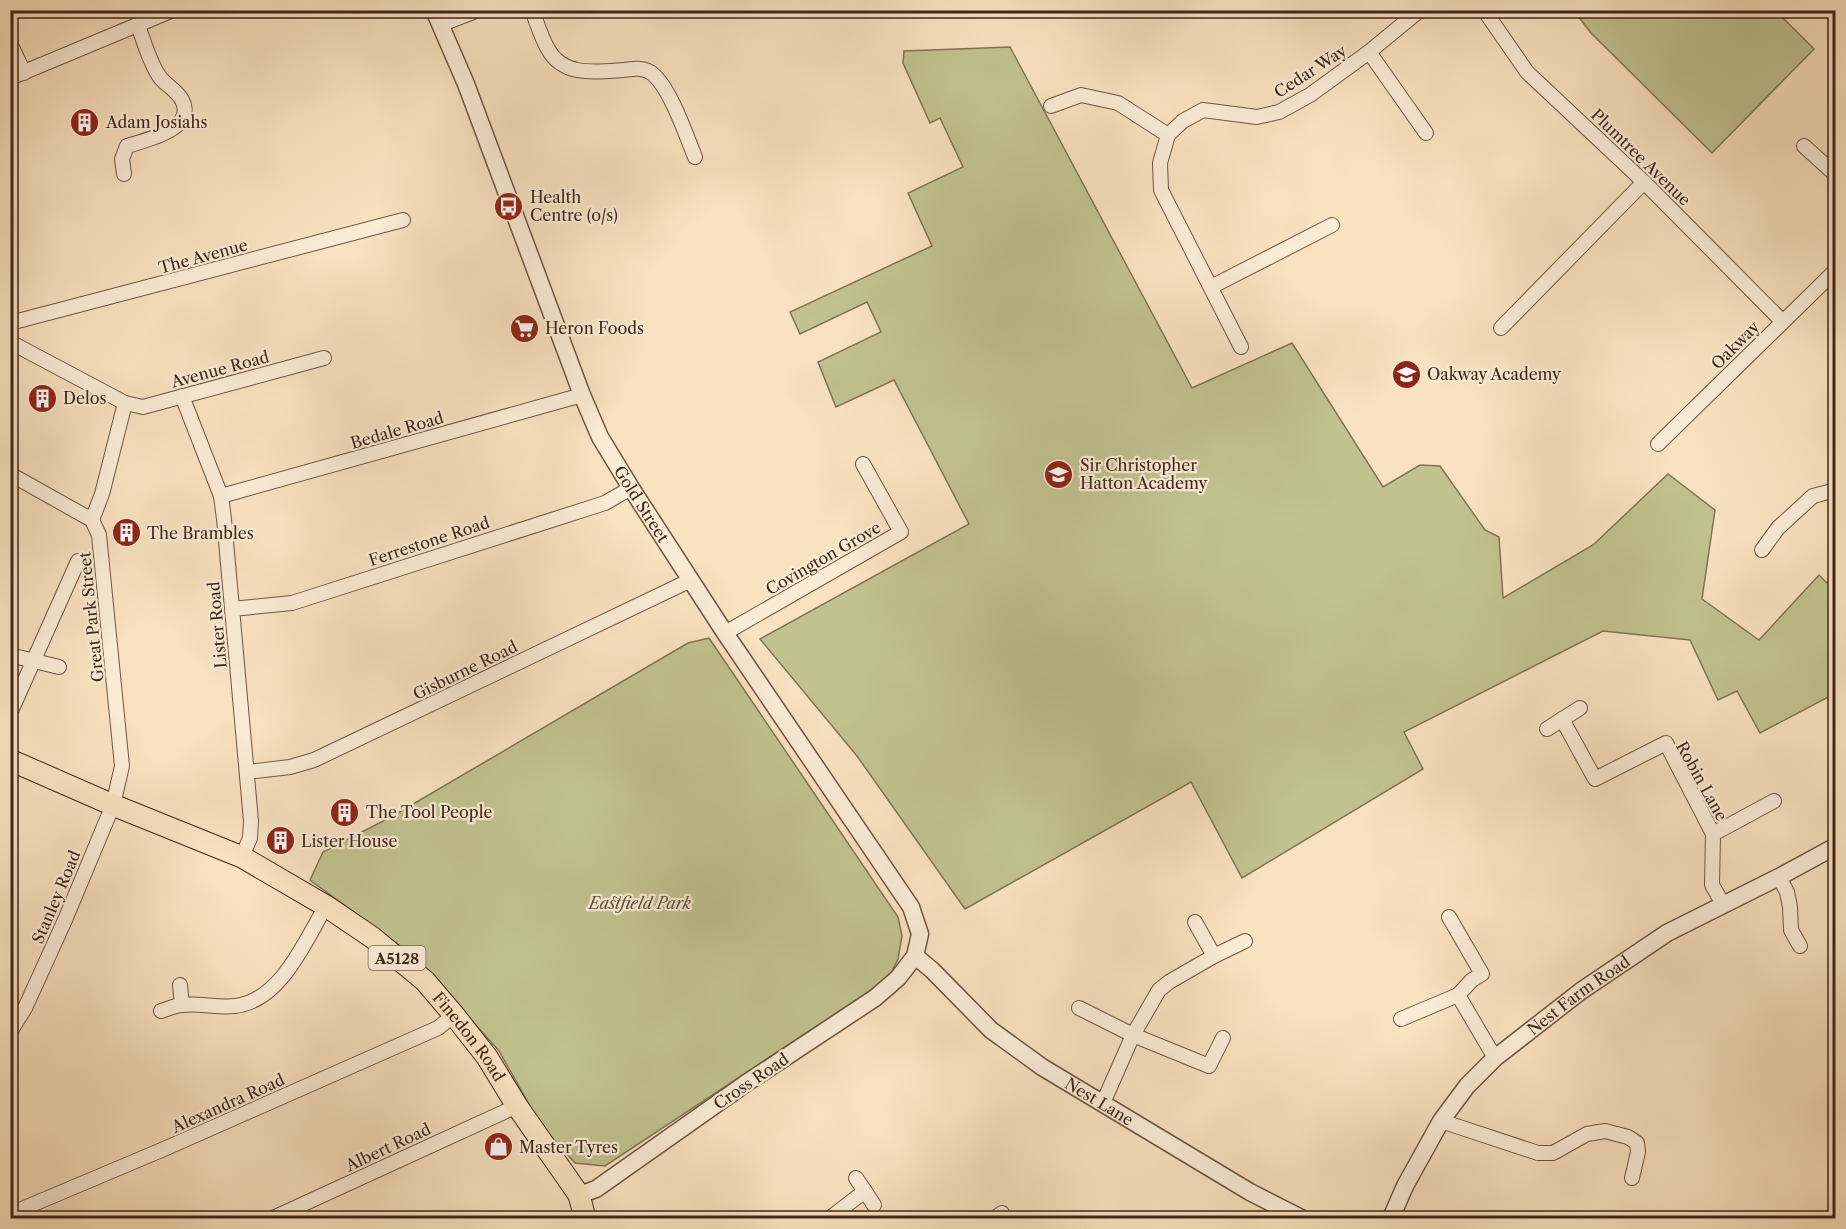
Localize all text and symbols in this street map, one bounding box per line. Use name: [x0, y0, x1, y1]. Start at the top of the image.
street label: Cedar Way: [1270, 40, 1351, 102]
street label: Plumtree Avenue: [1587, 104, 1695, 210]
building icon: Adam Josiahs: [69, 106, 101, 138]
place label: Adam Josiahs: [105, 112, 208, 132]
place label: Health Centre (o/s): [530, 187, 618, 225]
bus stop icon: Health Centre (o/s): [493, 190, 525, 222]
street label: The Avenue: [156, 234, 250, 277]
supermarket icon: Heron Foods: [508, 312, 540, 344]
street label: Oakway: [1707, 316, 1764, 373]
place label: Heron Foods: [545, 318, 644, 338]
street label: Avenue Road: [168, 346, 271, 392]
school or university icon: Oakway Academy: [1390, 358, 1422, 390]
place label: Oakway Academy: [1427, 364, 1562, 384]
building icon: Delos: [26, 382, 58, 414]
place label: Delos: [63, 388, 106, 408]
street label: Bedale Road: [348, 407, 446, 453]
place label: Sir Christopher Hatton Academy: [1080, 455, 1208, 493]
school or university icon: Sir Christopher Hatton Academy: [1043, 458, 1075, 490]
street label: Gold Street: [610, 462, 674, 546]
street label: Ferrestone Road: [366, 512, 492, 570]
building icon: The Brambles: [110, 517, 142, 549]
street label: Covington Grove: [762, 517, 884, 599]
place label: The Brambles: [147, 523, 254, 543]
street label: Great Park Street: [74, 551, 108, 683]
street label: Lister Road: [203, 580, 231, 669]
street label: Gisburne Road: [409, 636, 521, 704]
street label: Robin Lane: [1672, 738, 1732, 824]
building icon: The Tool People: [329, 796, 361, 828]
place label: The Tool People: [366, 802, 492, 822]
building icon: Lister House: [264, 825, 296, 857]
place label: Lister House: [301, 831, 397, 851]
street label: Stanley Road: [27, 847, 85, 947]
park label: Eastfield Park: [587, 893, 692, 913]
road number: A5128: [368, 946, 426, 970]
street label: Nest Farm Road: [1523, 951, 1634, 1039]
street label: Finedon Road: [428, 988, 510, 1085]
street label: Cross Road: [710, 1048, 793, 1113]
street label: Alexandra Road: [168, 1069, 288, 1137]
street label: Nest Lane: [1061, 1073, 1137, 1130]
street label: Albert Road: [341, 1119, 434, 1176]
shop icon: Master Tyres: [482, 1131, 514, 1163]
place label: Master Tyres: [519, 1137, 618, 1157]

